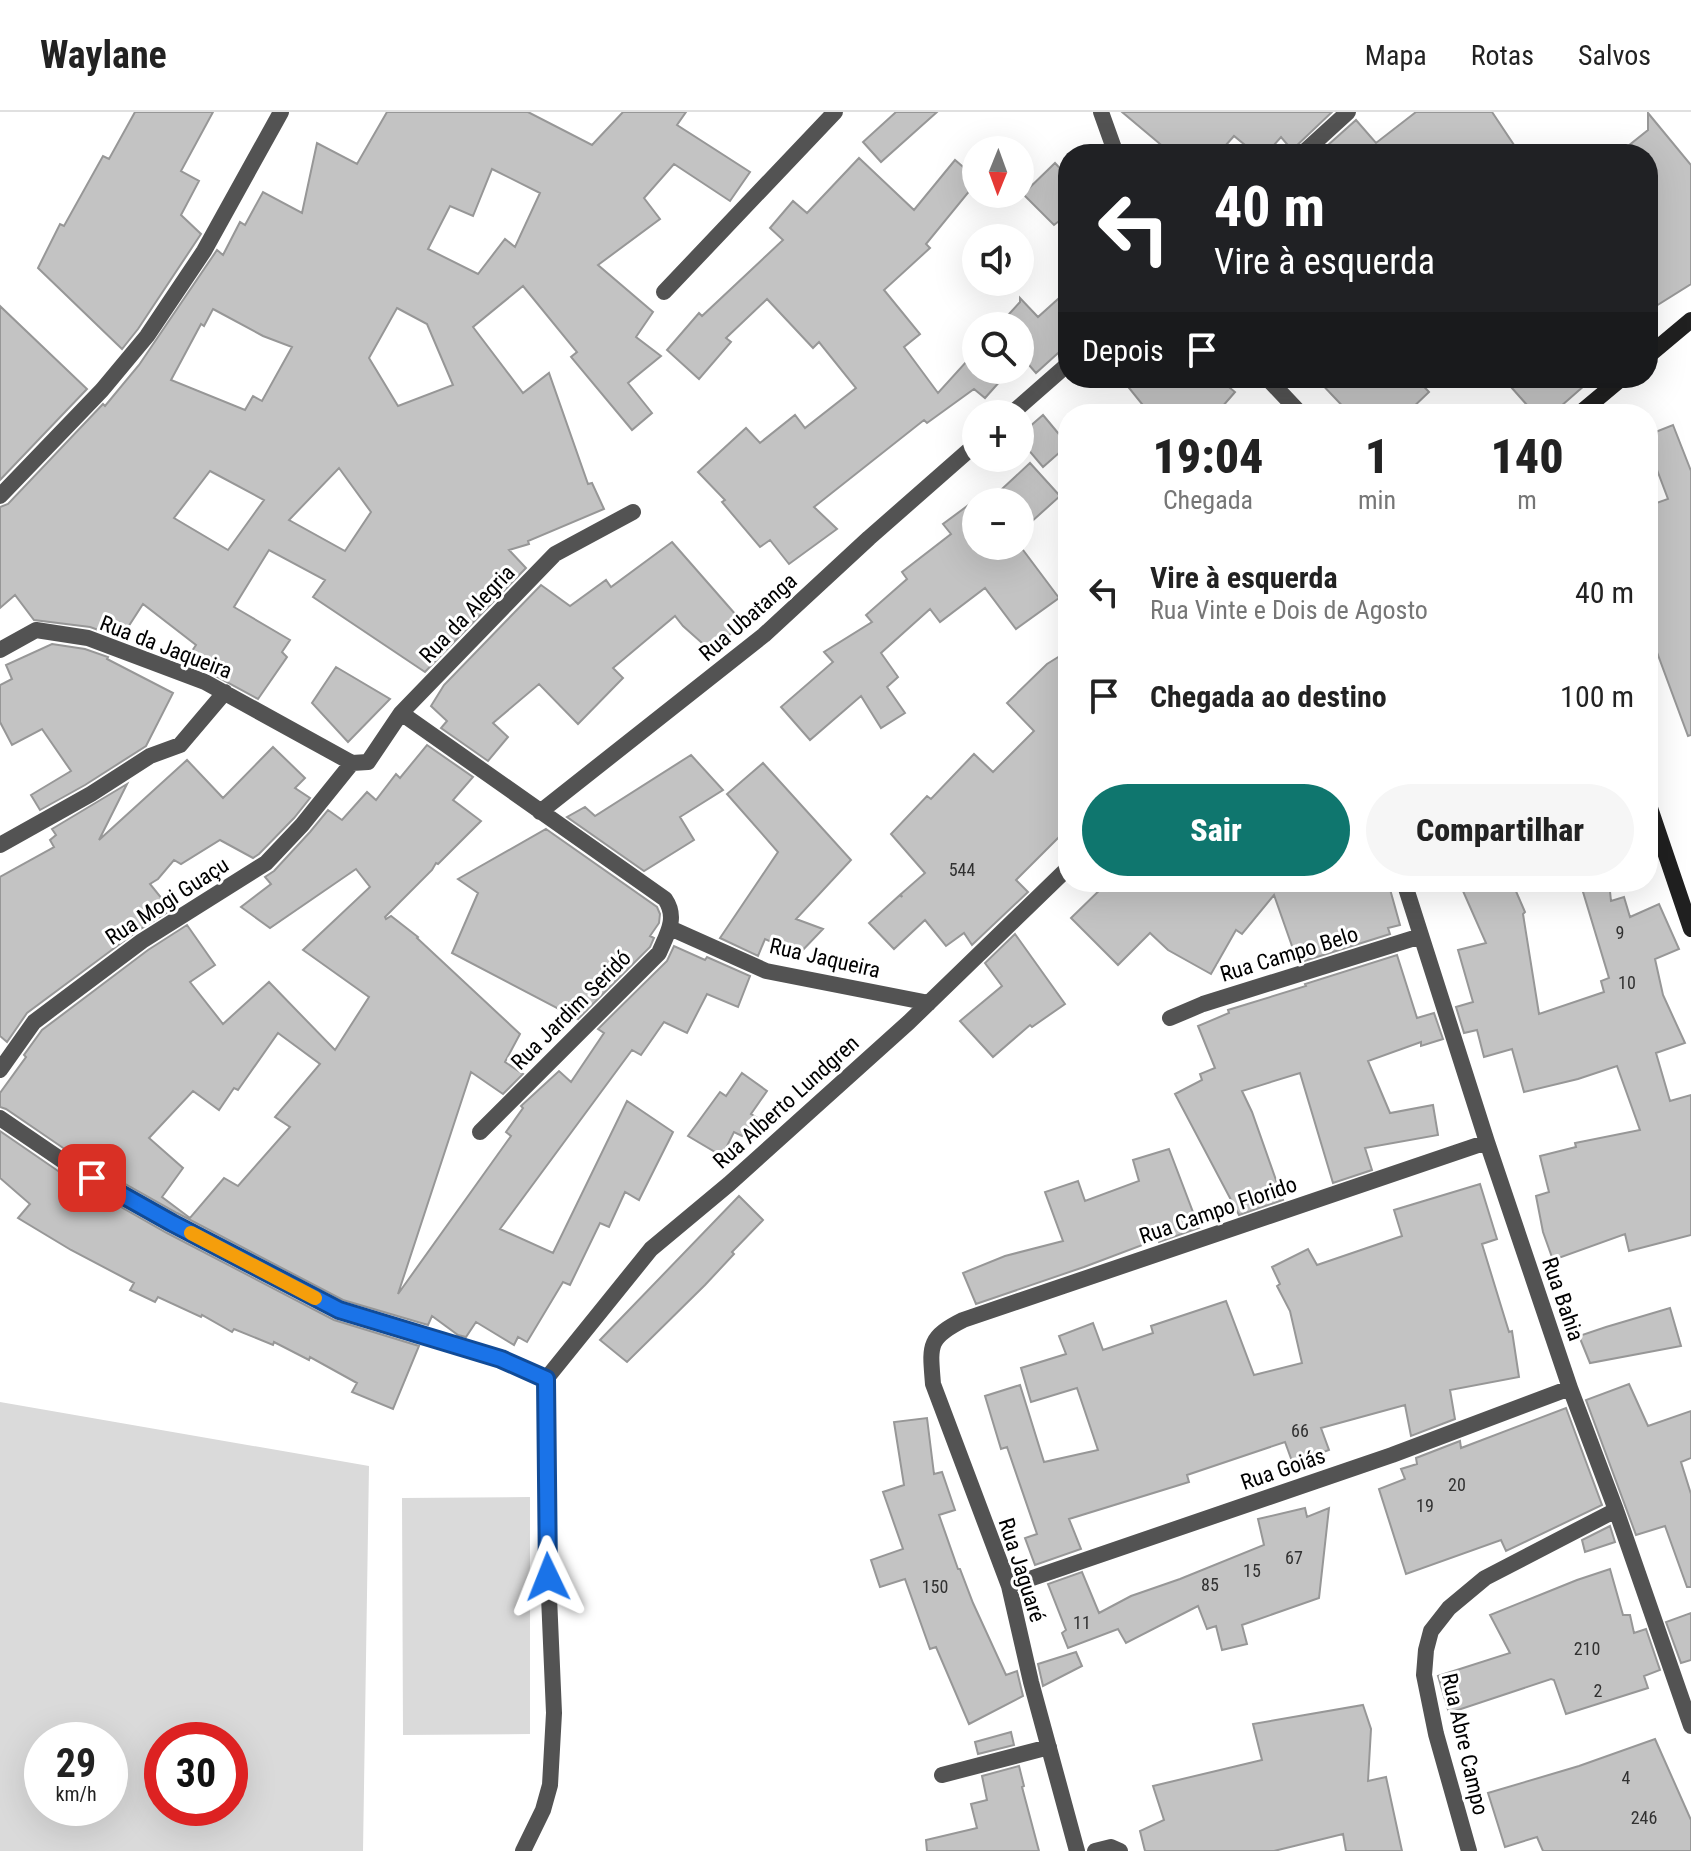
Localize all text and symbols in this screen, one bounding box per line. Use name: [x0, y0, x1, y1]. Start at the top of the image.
text: Waylane: [40, 33, 167, 77]
text: Mapa: [1365, 39, 1427, 72]
text: Rotas: [1471, 39, 1534, 72]
text: Salvos: [1578, 39, 1651, 72]
north arrow: [962, 136, 1034, 208]
map controls: [962, 136, 1034, 560]
text: 40 m: [1214, 174, 1325, 240]
icon: left: [1082, 176, 1186, 280]
button: sound: [962, 224, 1034, 296]
text: Vire à esquerda: [1214, 241, 1435, 283]
button: search: [962, 312, 1034, 384]
icon: arrive: [1180, 328, 1224, 372]
text: Depois: [1082, 333, 1164, 368]
button: +: [962, 400, 1034, 472]
text: 19:04: [1152, 428, 1264, 485]
text: 1: [1365, 428, 1389, 485]
text: 140: [1490, 428, 1564, 485]
text: Chegada: [1163, 485, 1253, 515]
text: min: [1358, 485, 1396, 515]
text: m: [1517, 485, 1537, 515]
button: −: [962, 488, 1034, 560]
street label: Rua da Alegria: [414, 560, 520, 668]
text: Vire à esquerda: [1150, 560, 1338, 595]
street label: Rua Ubatanga: [694, 568, 802, 666]
icon: left: [1082, 570, 1126, 614]
text: 40 m: [1575, 575, 1634, 610]
text: Rua Vinte e Dois de Agosto: [1150, 595, 1428, 625]
street label: Rua da Jaqueira: [96, 610, 236, 684]
icon: arrive: [1082, 674, 1126, 718]
text: Chegada ao destino: [1150, 679, 1387, 714]
text: 100 m: [1560, 679, 1634, 714]
button: Sair: [1082, 784, 1350, 876]
button: Compartilhar: [1366, 784, 1634, 876]
street label: Rua Mogi Guaçu: [101, 852, 233, 950]
house number: 544: [949, 859, 975, 880]
street label: Rua Campo Belo: [1217, 921, 1361, 987]
house number: 9: [1616, 922, 1624, 943]
street label: Rua Jaqueira: [767, 933, 883, 983]
street label: Rua Jardim Seridó: [506, 945, 636, 1075]
house number: 10: [1618, 972, 1636, 993]
street label: Rua Alberto Lundgren: [708, 1030, 864, 1174]
pin: [58, 1144, 126, 1212]
icon: arrive: [70, 1156, 114, 1200]
street label: Rua Campo Florido: [1136, 1171, 1300, 1249]
street label: Rua Bahia: [1537, 1254, 1589, 1344]
house number: 66: [1291, 1420, 1309, 1441]
street label: Rua Goiás: [1238, 1443, 1328, 1495]
house number: 20: [1448, 1474, 1466, 1495]
house number: 19: [1416, 1495, 1434, 1516]
street label: Rua Jaguaré: [993, 1515, 1051, 1625]
position arrow: [506, 1535, 590, 1619]
house number: 67: [1285, 1547, 1303, 1568]
house number: 15: [1243, 1560, 1261, 1581]
house number: 85: [1201, 1574, 1219, 1595]
house number: 150: [922, 1576, 948, 1597]
house number: 11: [1073, 1612, 1091, 1633]
house number: 210: [1574, 1638, 1600, 1659]
street label: Rua Abre Campo: [1437, 1671, 1493, 1817]
house number: 2: [1594, 1680, 1603, 1701]
speed limit sign: 30: [144, 1722, 248, 1826]
text: 29: [56, 1740, 96, 1787]
house number: 4: [1622, 1767, 1631, 1788]
text: km/h: [55, 1782, 97, 1806]
house number: 246: [1631, 1807, 1657, 1828]

